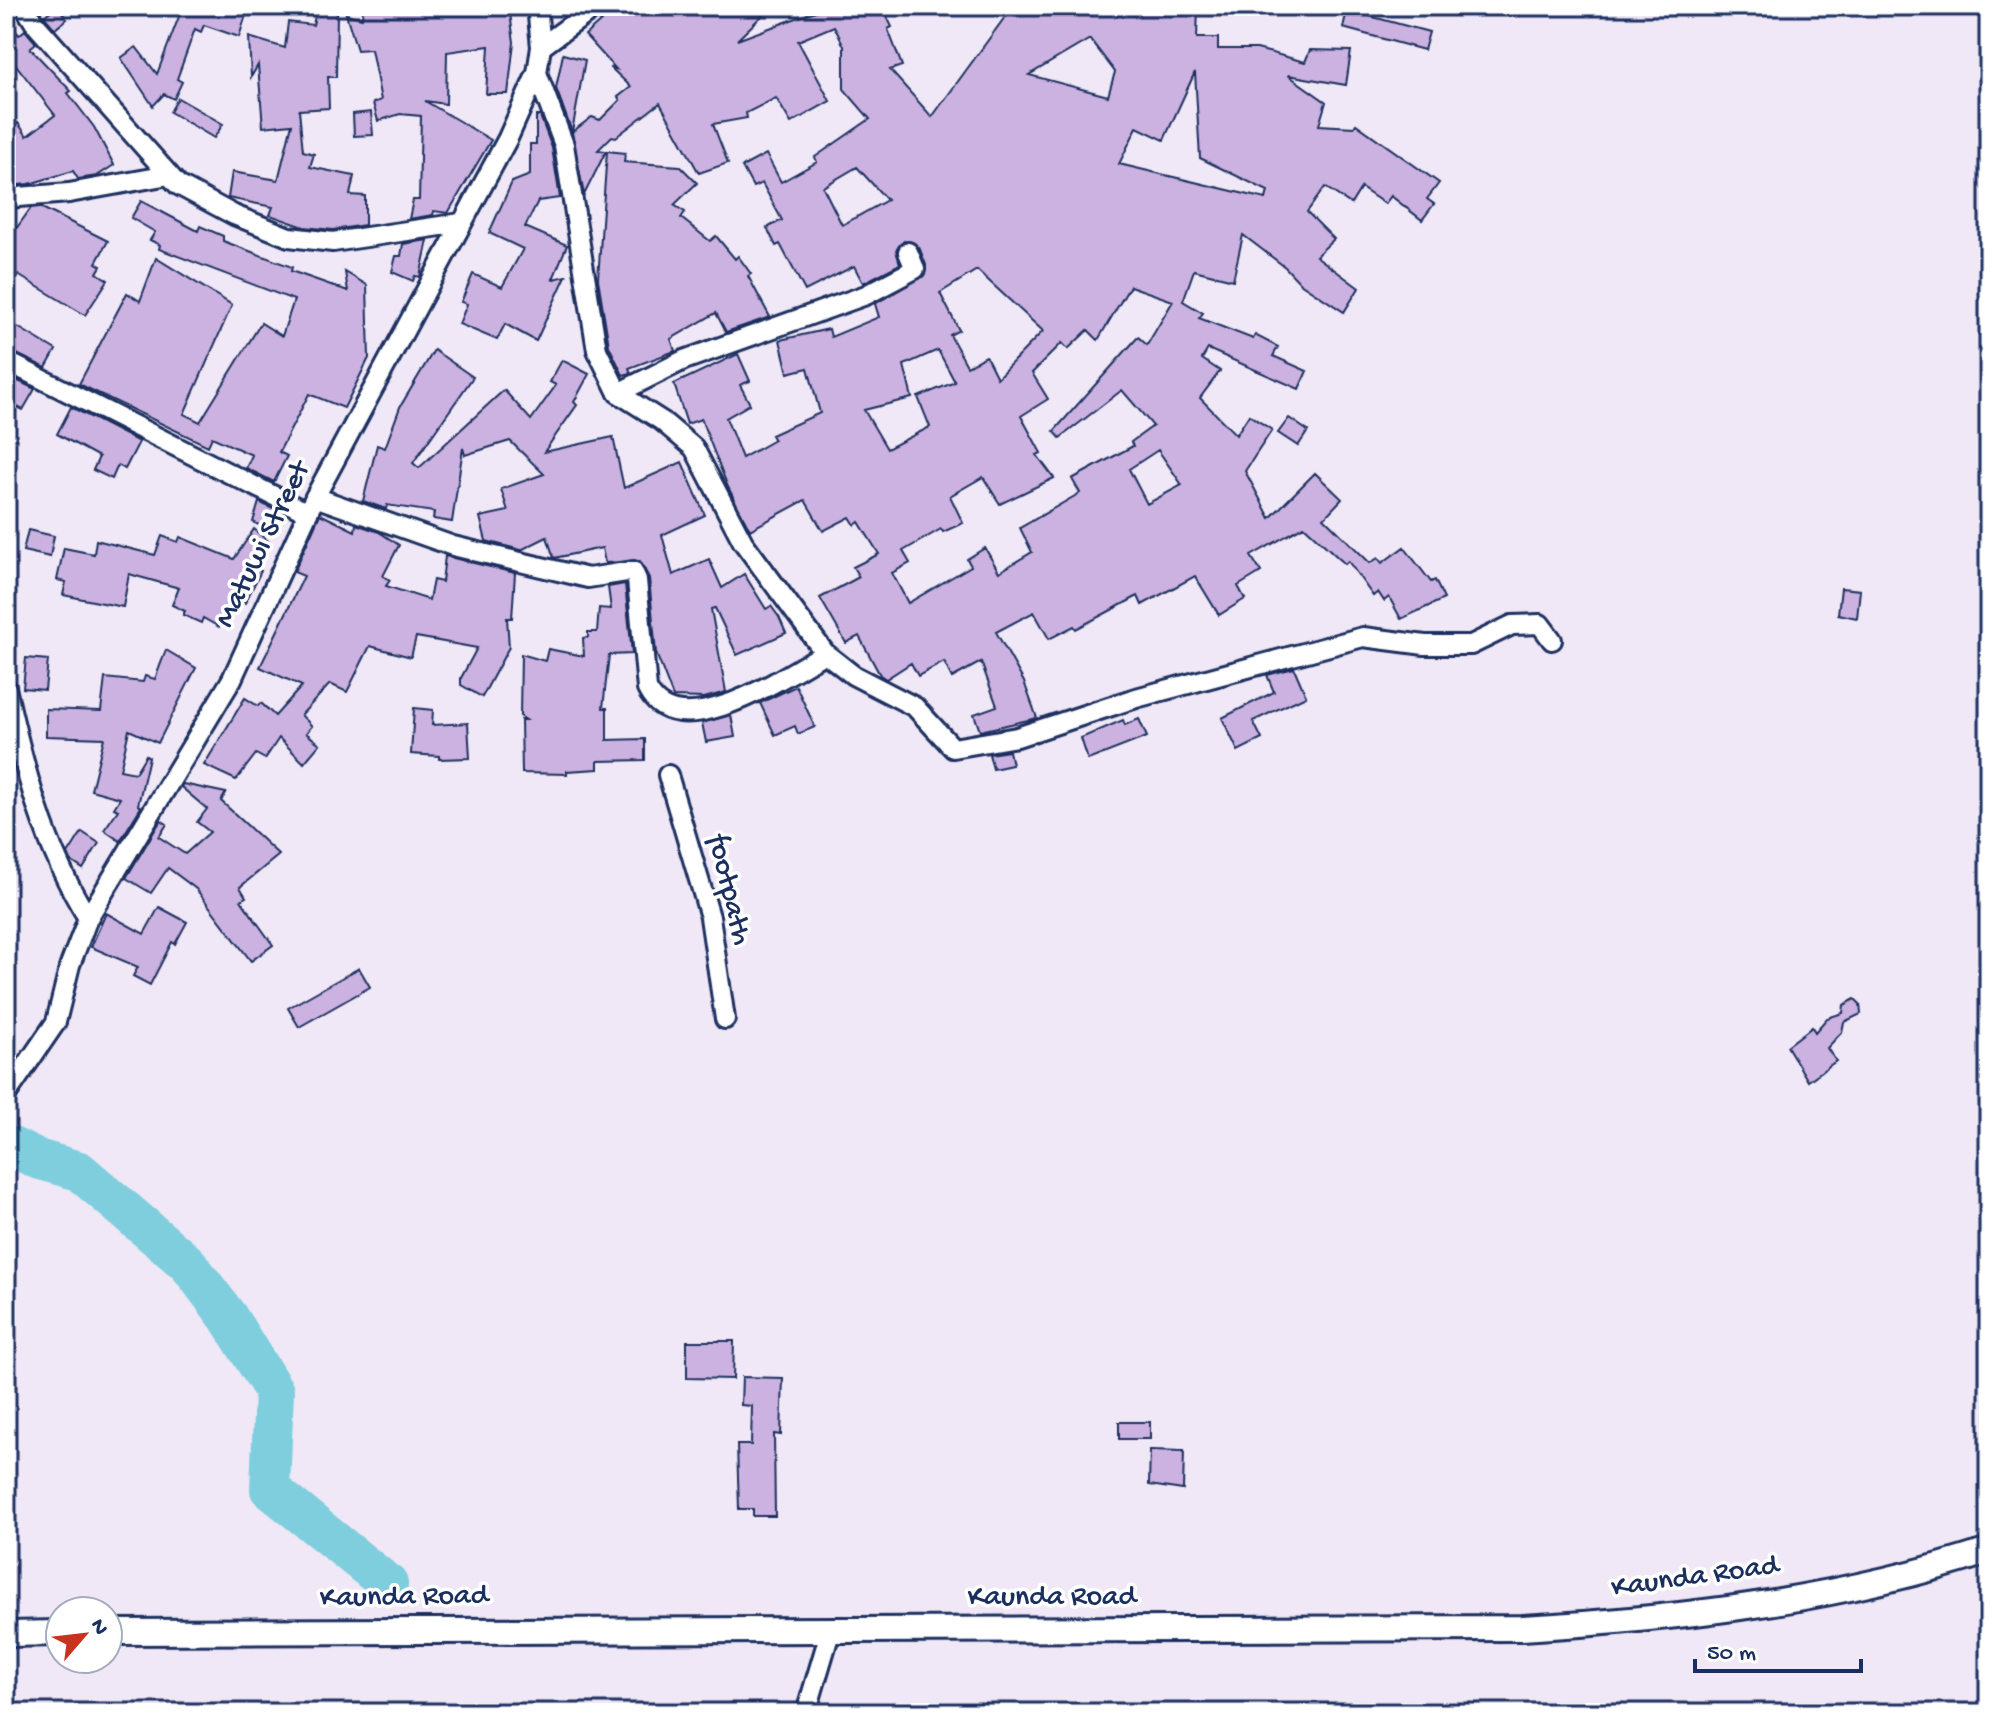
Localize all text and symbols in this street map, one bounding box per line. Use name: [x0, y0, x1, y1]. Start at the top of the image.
street label: Matuwi Street: [209, 454, 321, 634]
street label: footpath: [698, 830, 758, 949]
street label: Kaunda Road: [1609, 1549, 1783, 1607]
street label: Kaunda Road: [320, 1579, 491, 1617]
street label: Kaunda Road: [968, 1581, 1139, 1616]
north arrow: [44, 1595, 124, 1675]
text: N: [83, 1615, 113, 1640]
scale bar: [1695, 1623, 1861, 1673]
text: 50 m: [1707, 1640, 1756, 1669]

